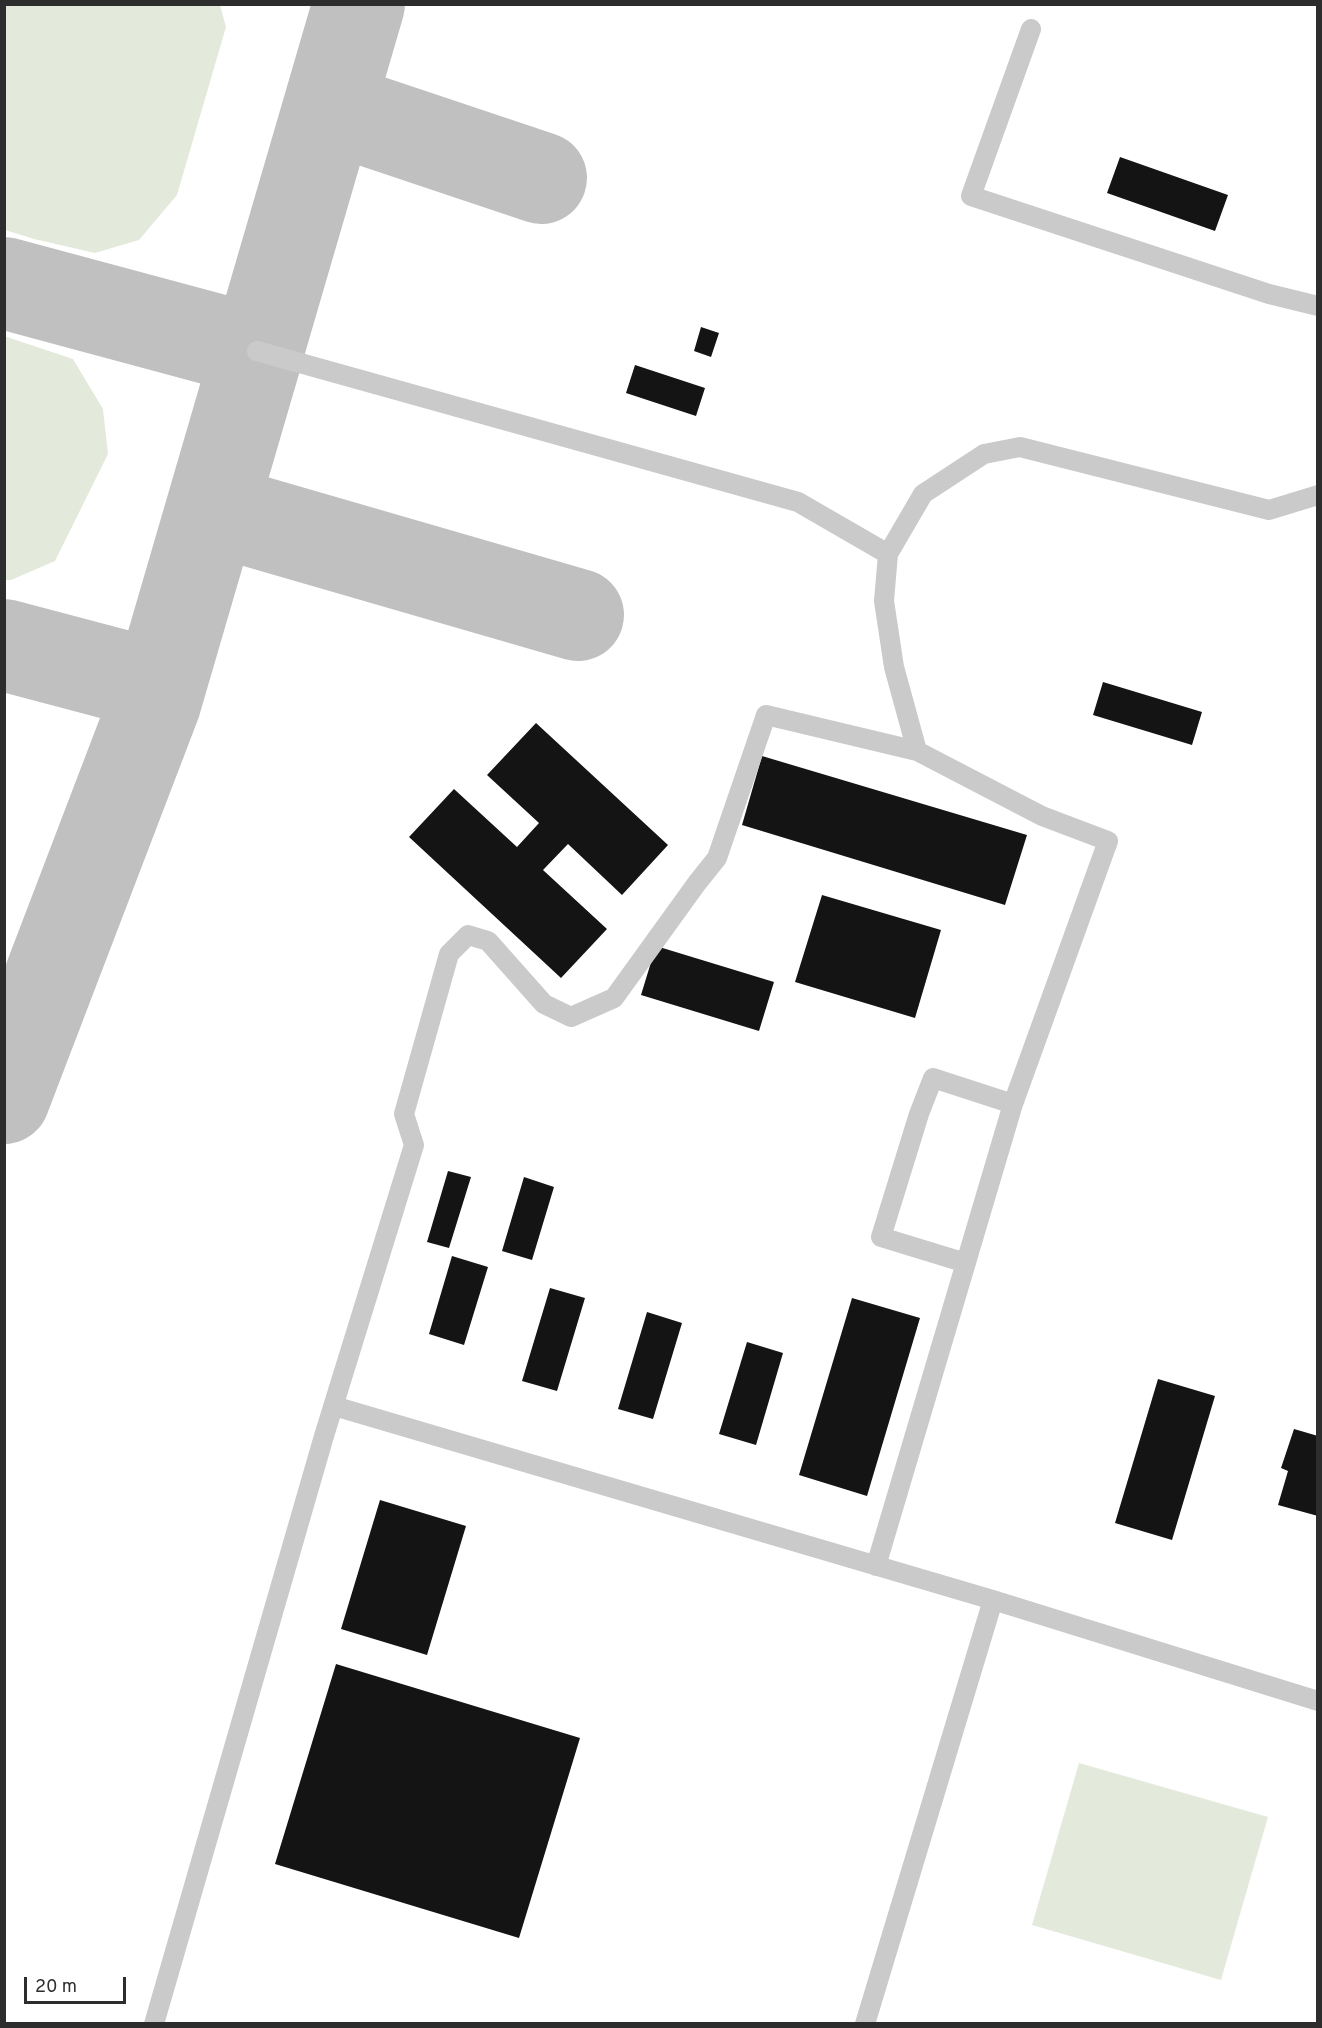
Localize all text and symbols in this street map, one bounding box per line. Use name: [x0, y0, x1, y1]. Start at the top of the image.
scale bar: [27, 1965, 129, 2003]
text: 20 m: [35, 1976, 77, 1999]

